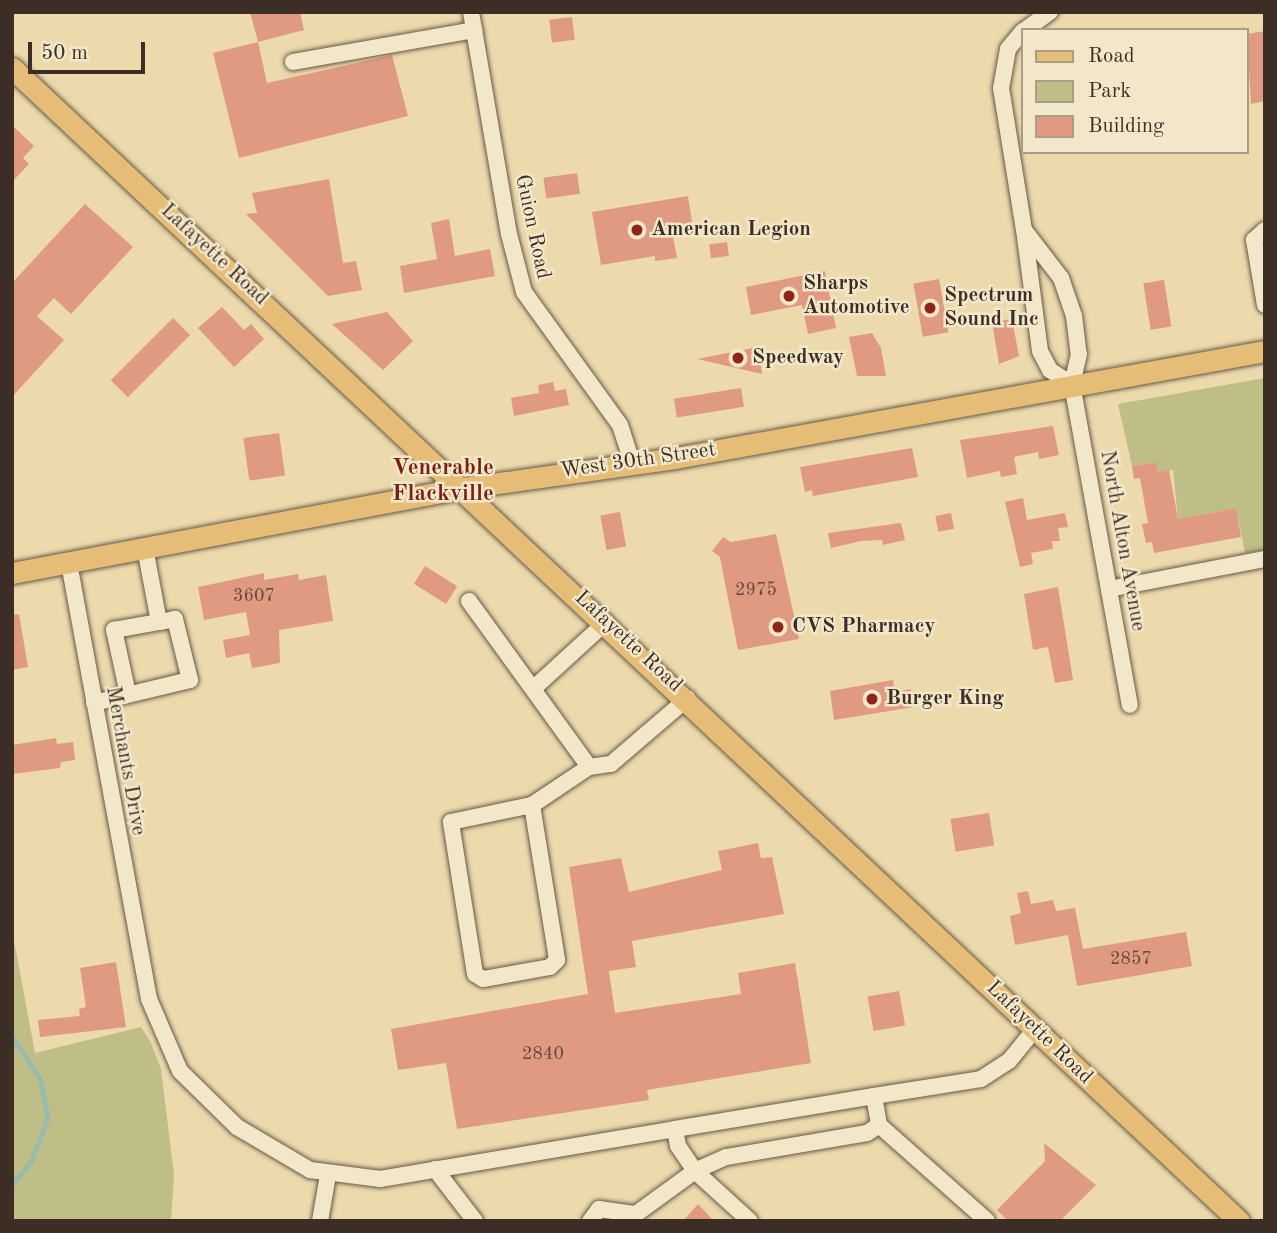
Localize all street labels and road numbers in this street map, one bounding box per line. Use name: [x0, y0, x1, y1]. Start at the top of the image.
street label: Guion Road: [509, 172, 555, 282]
street label: Lafayette Road: [155, 199, 273, 311]
street label: West 30th Street: [558, 438, 718, 484]
street label: North Alton Avenue: [1094, 449, 1150, 633]
street label: Lafayette Road: [569, 586, 687, 698]
street label: Merchants Drive: [99, 684, 151, 838]
street label: Lafayette Road: [981, 976, 1097, 1090]

